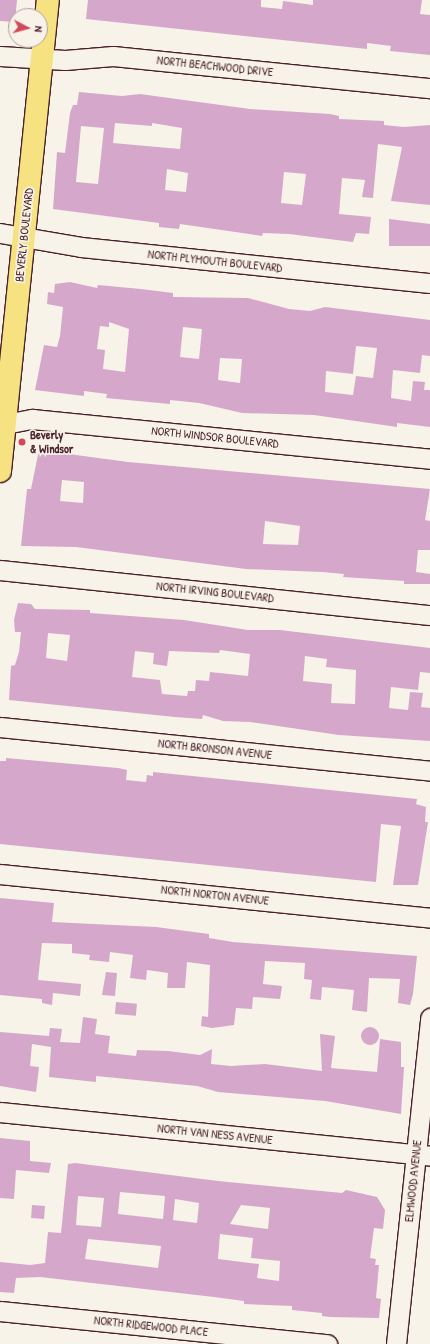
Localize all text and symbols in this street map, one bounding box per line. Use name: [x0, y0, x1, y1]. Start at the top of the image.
north arrow: [8, 8, 48, 48]
text: N: [32, 25, 46, 33]
street label: NORTH BEACHWOOD DRIVE: [156, 53, 274, 79]
street label: BEVERLY BOULEVARD: [12, 187, 36, 283]
street label: NORTH PLYMOUTH BOULEVARD: [147, 247, 283, 275]
street label: NORTH WINDSOR BOULEVARD: [151, 423, 279, 451]
place label: Beverly & Windsor: [30, 428, 73, 456]
marker: Beverly & Windsor: [17, 437, 27, 447]
street label: NORTH IRVING BOULEVARD: [156, 579, 274, 605]
street label: NORTH BRONSON AVENUE: [157, 736, 273, 762]
street label: NORTH NORTON AVENUE: [160, 882, 270, 908]
street label: NORTH VAN NESS AVENUE: [157, 1121, 273, 1147]
street label: ELMWOOD AVENUE: [402, 1139, 424, 1223]
street label: NORTH RIDGEWOOD PLACE: [93, 1313, 209, 1339]

